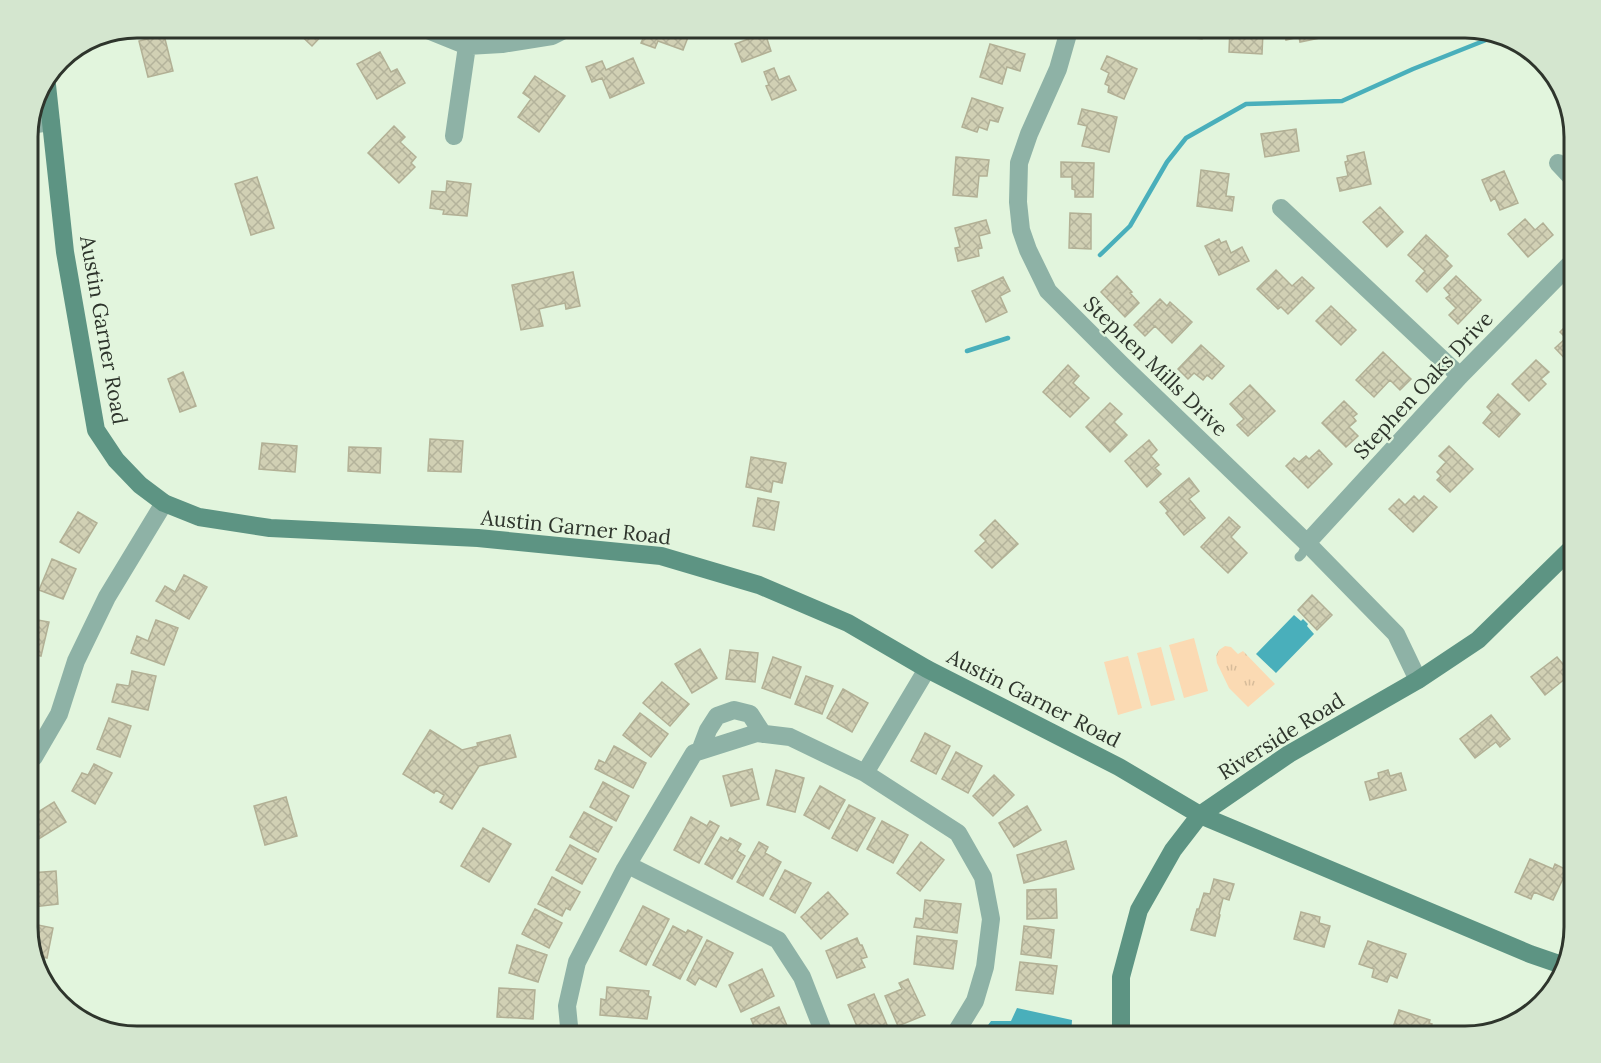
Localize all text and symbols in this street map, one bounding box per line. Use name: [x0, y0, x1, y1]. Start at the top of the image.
street label: Austin Garner Road: [74, 233, 134, 426]
street label: Stephen Mills Drive: [1078, 290, 1234, 442]
street label: Stephen Oaks Drive: [1347, 305, 1499, 465]
street label: Austin Garner Road: [479, 503, 672, 550]
street label: Austin Garner Road: [942, 642, 1125, 753]
street label: Riverside Road: [1213, 686, 1349, 786]

